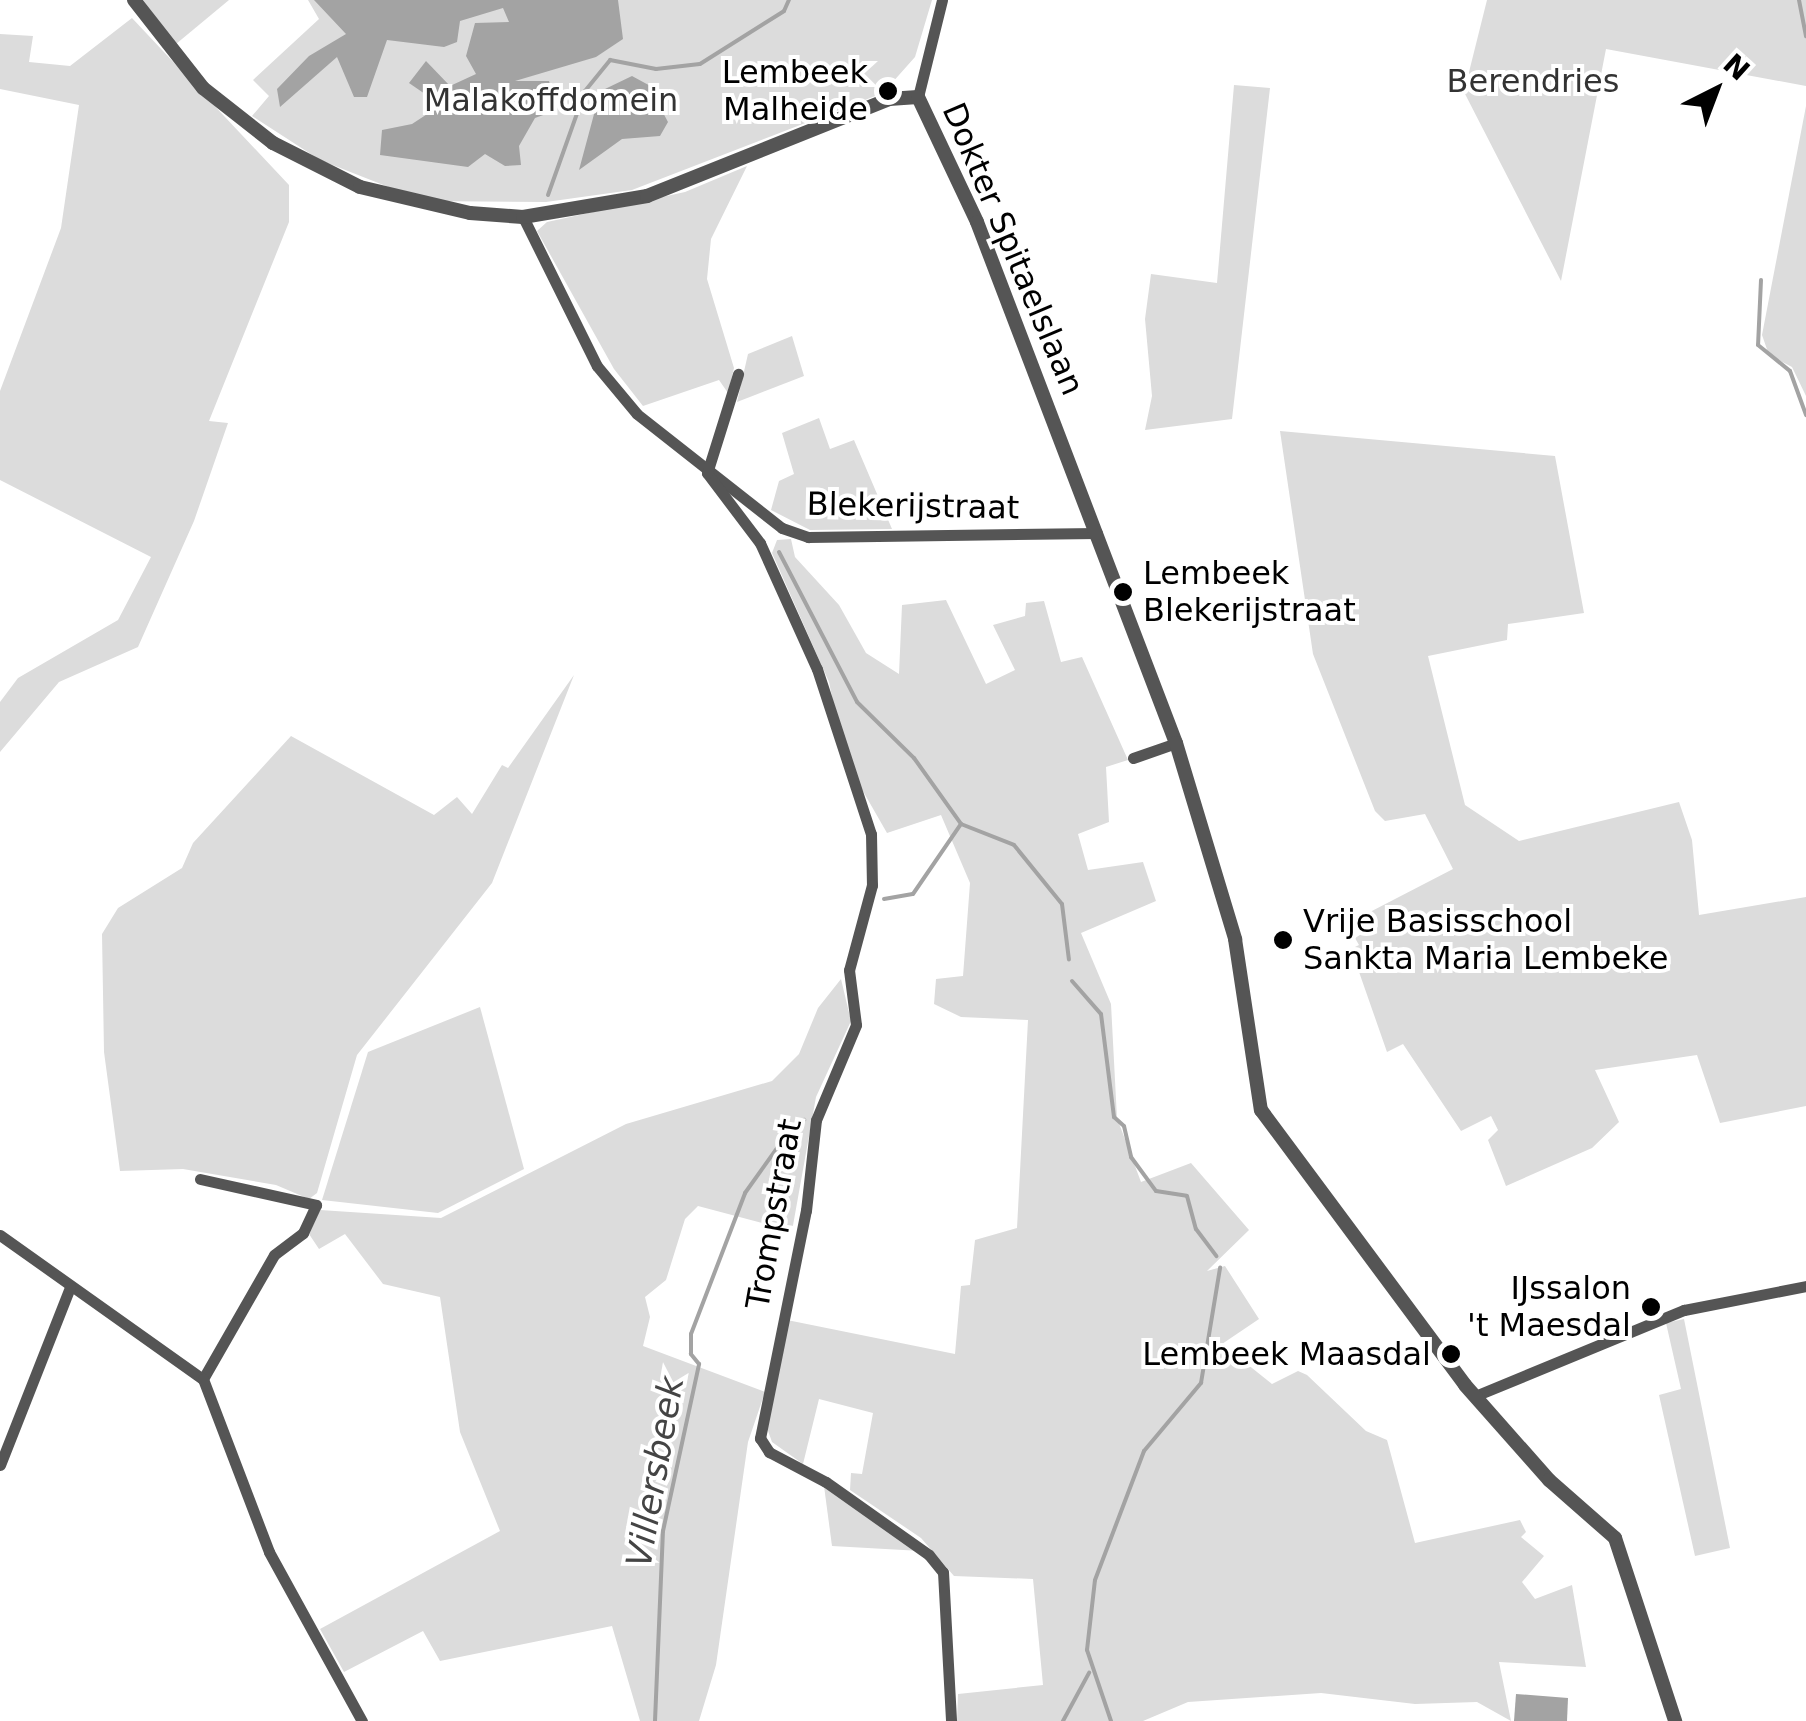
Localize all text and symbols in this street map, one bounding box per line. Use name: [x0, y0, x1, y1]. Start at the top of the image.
north arrow: [1666, 40, 1766, 140]
text: N: [1717, 47, 1756, 87]
place label: Lembeek Malheide: [722, 54, 868, 129]
park label: Berendries: [1447, 62, 1619, 100]
marker: Lembeek Malheide: [877, 80, 899, 102]
park label: Malakoffdomein: [424, 81, 678, 119]
street label: Dokter Spitaelslaan: [934, 97, 1092, 401]
street label: Blekerijstraat: [806, 485, 1020, 527]
place label: Lembeek Blekerijstraat: [1143, 555, 1356, 630]
marker: Lembeek Blekerijstraat: [1112, 581, 1134, 603]
place label: Vrije Basisschool Sankta Maria Lembeke: [1303, 903, 1668, 978]
marker: Vrije Basisschool Sankta Maria Lembeke: [1272, 929, 1294, 951]
street label: Trompstraat: [738, 1116, 810, 1312]
place label: IJssalon 't Maesdal: [1467, 1270, 1631, 1345]
marker: IJssalon 't Maesdal: [1640, 1296, 1662, 1318]
place label: Lembeek Maasdal: [1142, 1335, 1431, 1373]
marker: Lembeek Maasdal: [1440, 1343, 1462, 1365]
water label: Villersbeek: [618, 1373, 692, 1571]

